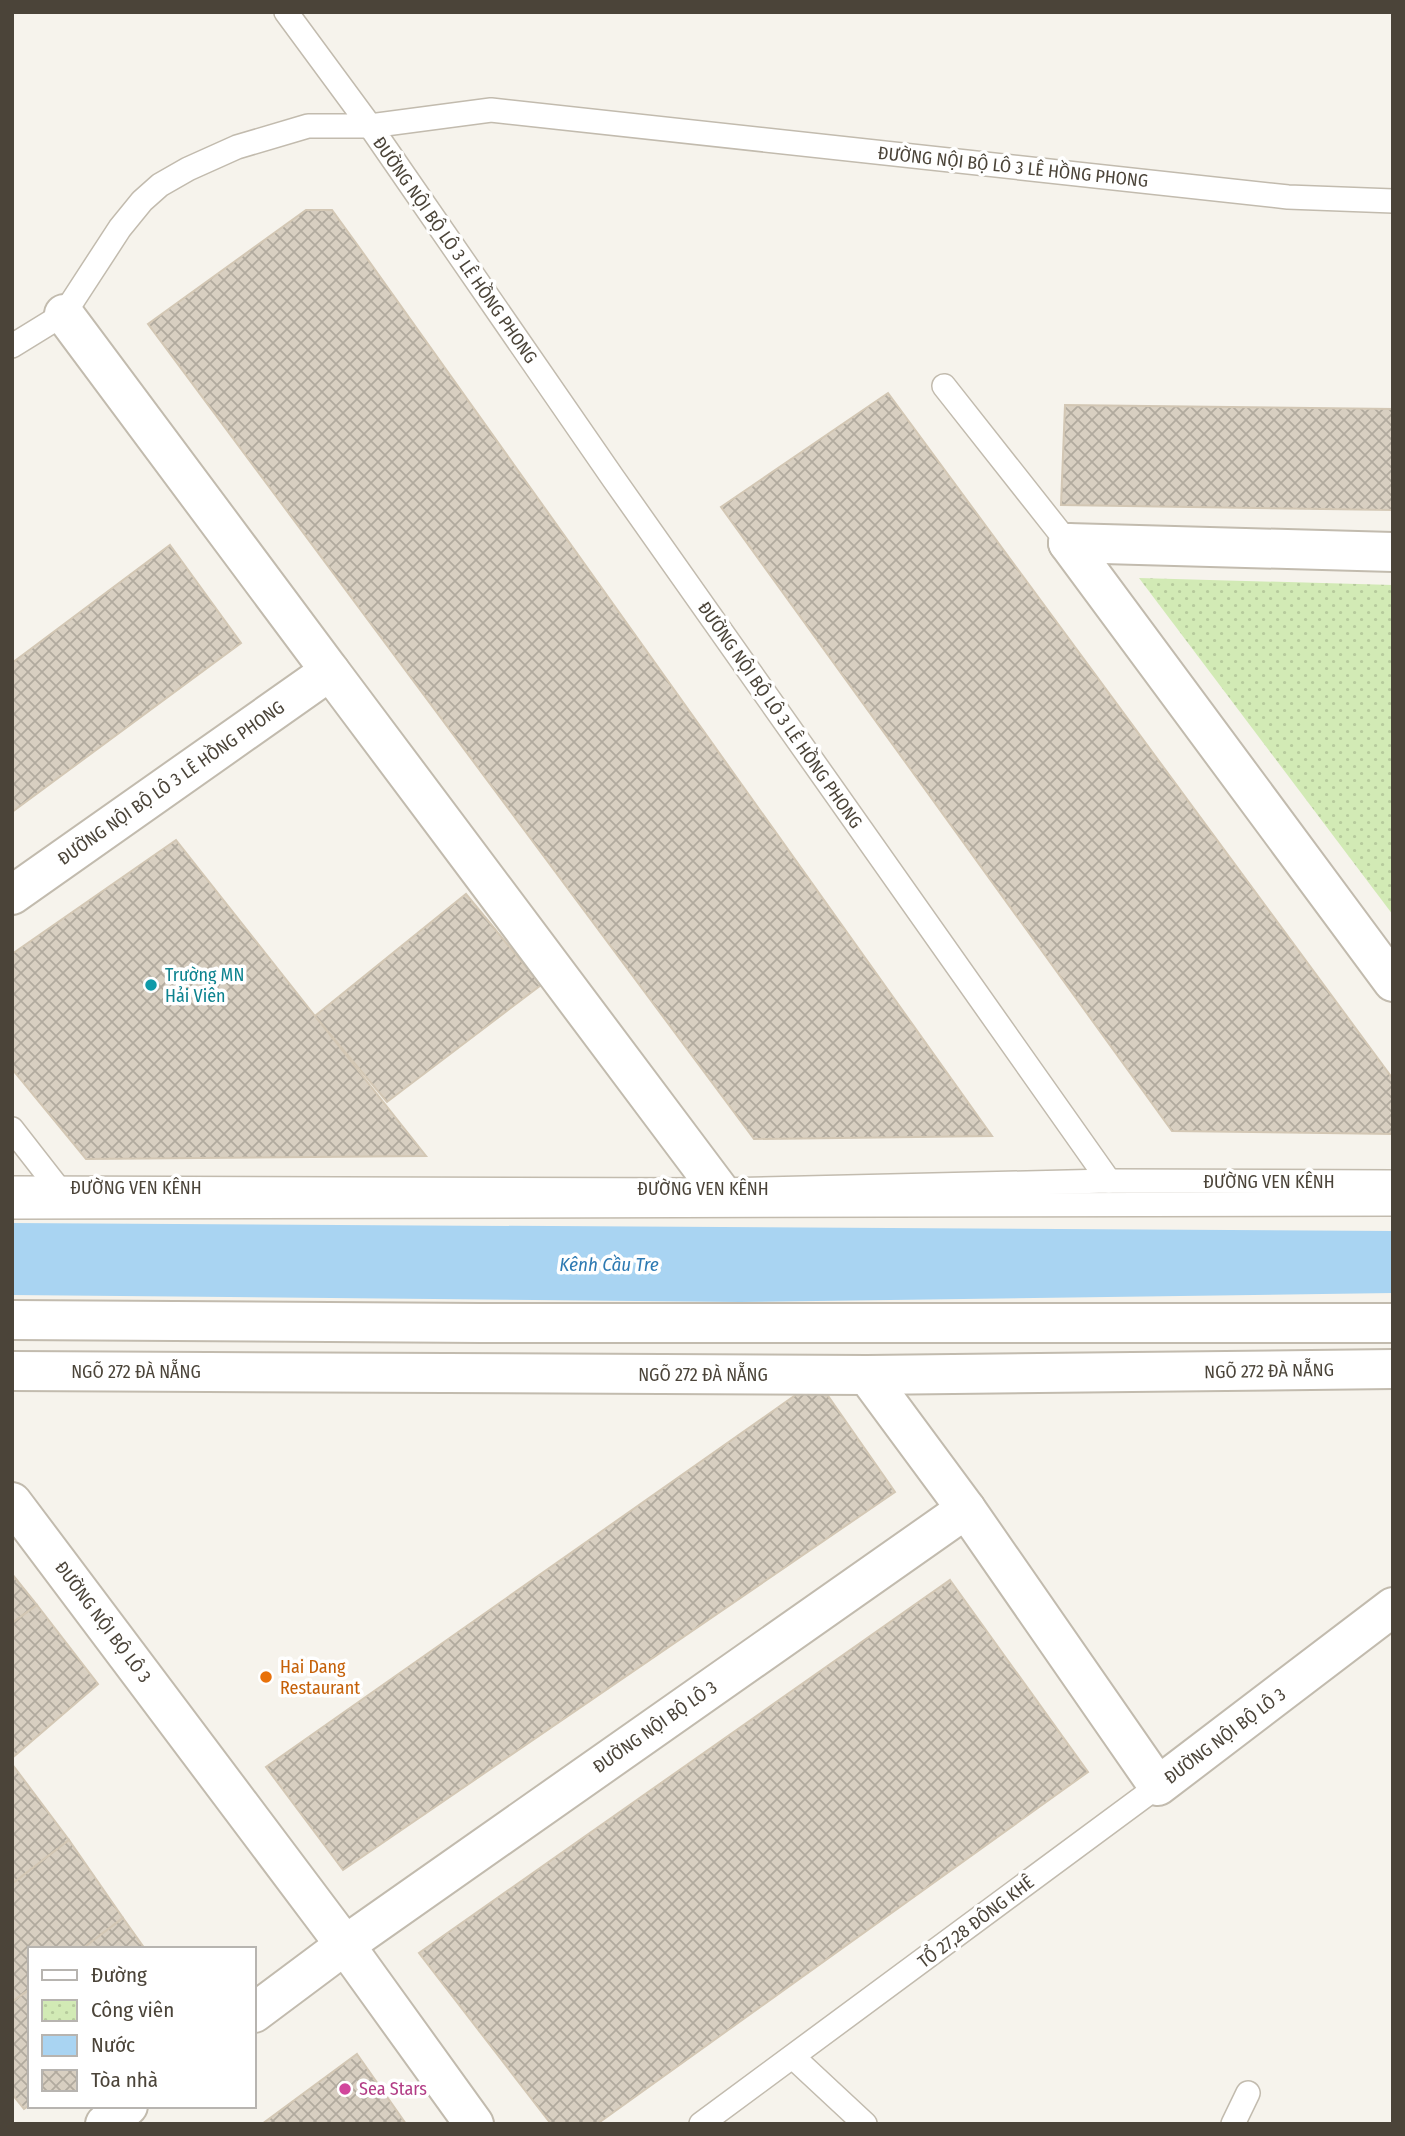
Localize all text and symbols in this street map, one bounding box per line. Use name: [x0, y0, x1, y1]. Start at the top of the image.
street label: ĐƯỜNG NỘI BỘ LÔ 3 LÊ HỒNG PHONG: [368, 131, 544, 368]
street label: ĐƯỜNG NỘI BỘ LÔ 3 LÊ HỒNG PHONG: [877, 139, 1150, 192]
street label: ĐƯỜNG NỘI BỘ LÔ 3 LÊ HỒNG PHONG: [693, 596, 869, 833]
street label: ĐƯỜNG NỘI BỘ LÔ 3 LÊ HỒNG PHONG: [52, 694, 289, 870]
place label: Trường MN Hải Viên: [165, 964, 244, 1007]
marker: Trường MN Hải Viên: [143, 977, 159, 993]
street label: ĐƯỜNG VEN KÊNH: [1203, 1171, 1335, 1193]
street label: ĐƯỜNG VEN KÊNH: [70, 1177, 202, 1199]
street label: ĐƯỜNG VEN KÊNH: [637, 1178, 769, 1200]
water label: Kênh Cầu Tre: [559, 1253, 659, 1276]
street label: NGÕ 272 ĐÀ NẴNG: [1204, 1357, 1334, 1383]
street label: NGÕ 272 ĐÀ NẴNG: [71, 1359, 201, 1383]
street label: NGÕ 272 ĐÀ NẴNG: [638, 1362, 768, 1386]
street label: ĐƯỜNG NỘI BỘ LÔ 3: [50, 1557, 156, 1687]
place label: Hai Dang Restaurant: [280, 1656, 360, 1699]
marker: Hai Dang Restaurant: [258, 1669, 274, 1685]
street label: ĐƯỜNG NỘI BỘ LÔ 3: [589, 1676, 721, 1778]
street label: ĐƯỜNG NỘI BỘ LÔ 3: [1160, 1683, 1290, 1789]
street label: TỔ 27,28 ĐÔNG KHÊ: [912, 1869, 1038, 1973]
legend: [28, 1947, 256, 2108]
text: Đường: [91, 1962, 147, 1988]
text: Công viên: [91, 1997, 174, 2023]
text: Nước: [91, 2032, 135, 2058]
text: Tòa nhà: [91, 2067, 158, 2093]
place label: Sea Stars: [359, 2078, 427, 2100]
marker: Sea Stars: [337, 2081, 353, 2097]

